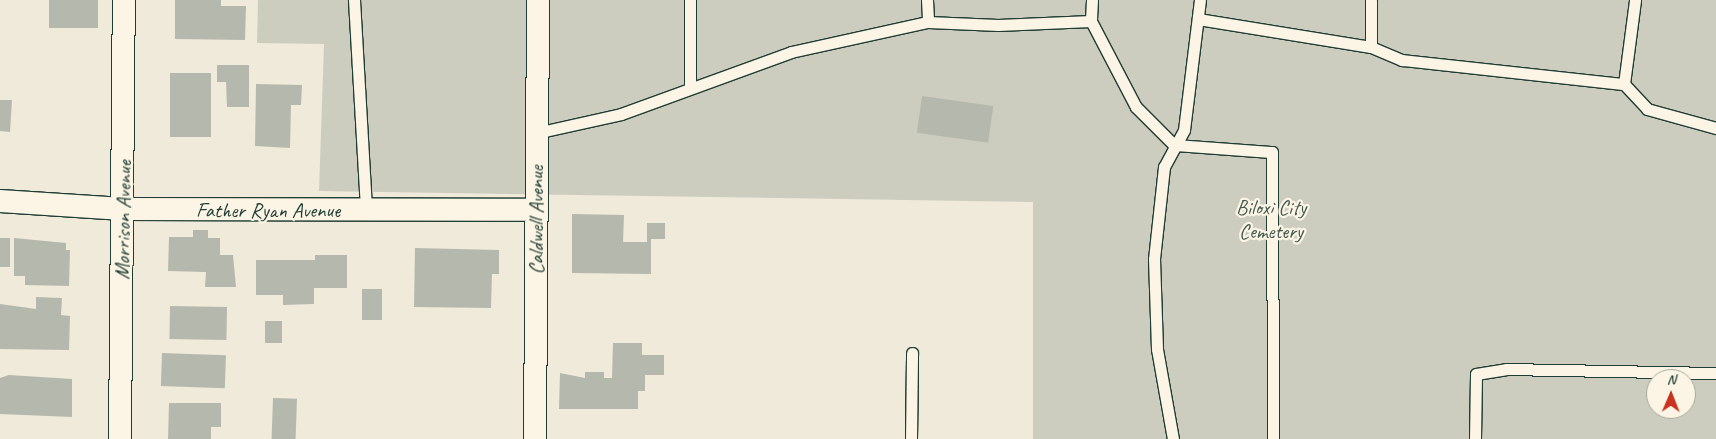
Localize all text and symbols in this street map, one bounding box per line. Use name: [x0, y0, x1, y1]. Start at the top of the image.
street label: Morrison Avenue: [109, 160, 137, 280]
street label: Caldwell Avenue: [523, 165, 549, 275]
park label: Biloxi City Cemetery: [1236, 194, 1306, 244]
street label: Father Ryan Avenue: [196, 197, 340, 223]
north arrow: [1646, 369, 1696, 419]
text: N: [1667, 371, 1676, 388]

